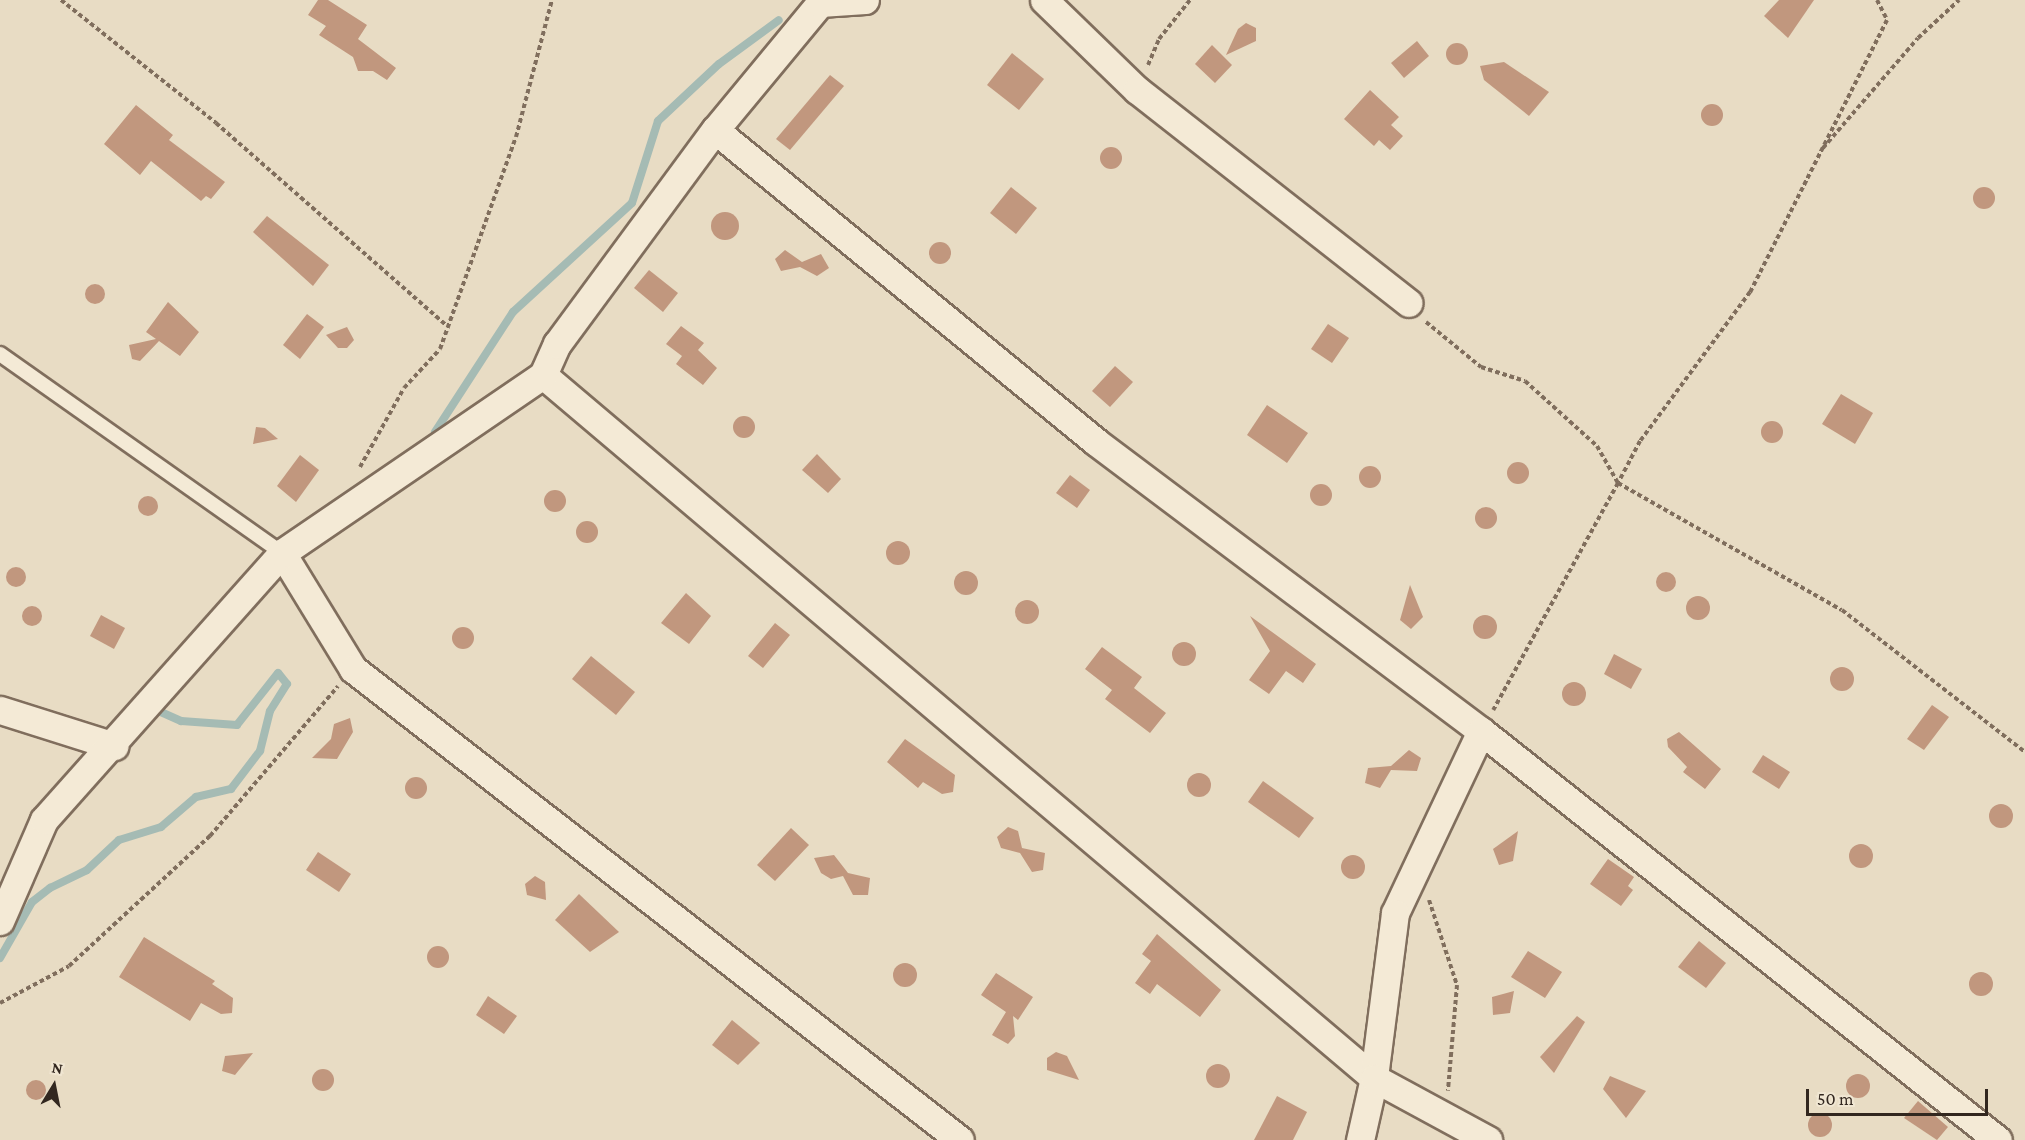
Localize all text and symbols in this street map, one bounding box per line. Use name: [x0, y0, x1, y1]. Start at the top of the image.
north arrow: [24, 1056, 84, 1116]
text: N: [50, 1058, 64, 1077]
scale bar: [1809, 1077, 1990, 1115]
text: 50 m: [1817, 1089, 1854, 1109]

